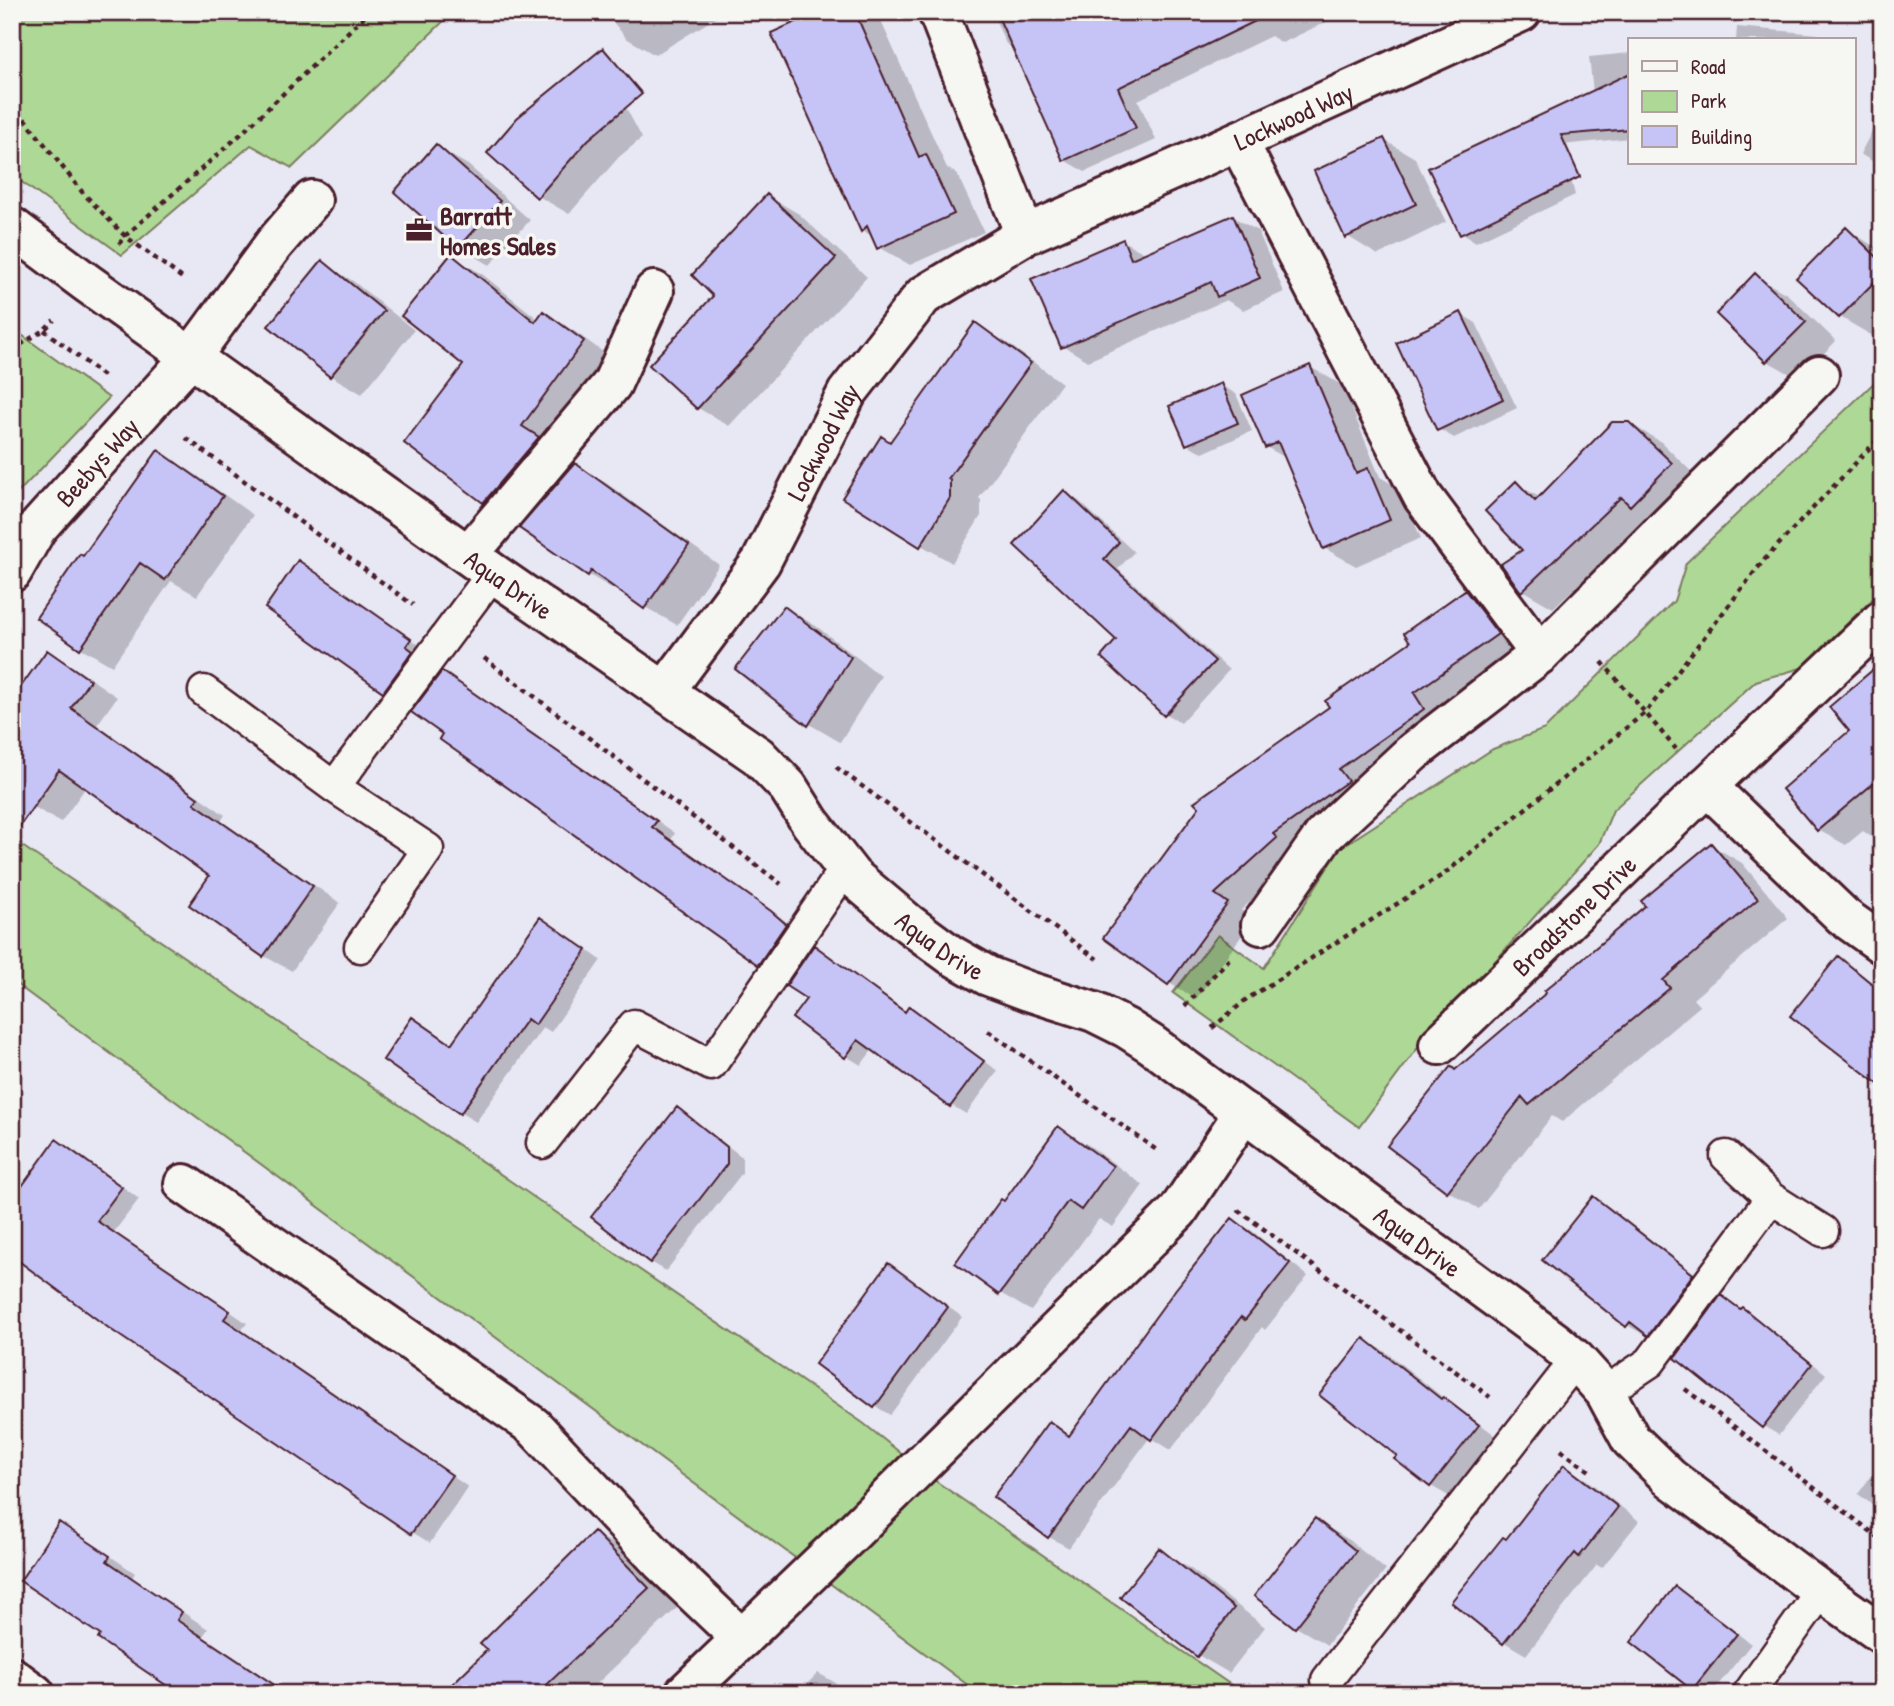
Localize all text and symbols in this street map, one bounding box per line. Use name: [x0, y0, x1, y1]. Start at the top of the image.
legend: [1628, 38, 1856, 164]
text: Road: [1691, 52, 1725, 81]
street label: Lockwood Way: [1228, 73, 1358, 158]
text: Park: [1691, 86, 1726, 115]
text: Building: [1691, 122, 1752, 151]
place label: Barratt Homes Sales: [440, 198, 556, 263]
office icon: Barratt Homes Sales: [404, 215, 434, 245]
street label: Lockwood Way: [778, 375, 867, 506]
street label: Beebys Way: [47, 409, 146, 514]
street label: Aqua Drive: [458, 541, 560, 627]
street label: Broadstone Drive: [1504, 847, 1643, 983]
street label: Aqua Drive: [888, 903, 991, 988]
street label: Aqua Drive: [1367, 1197, 1469, 1285]

